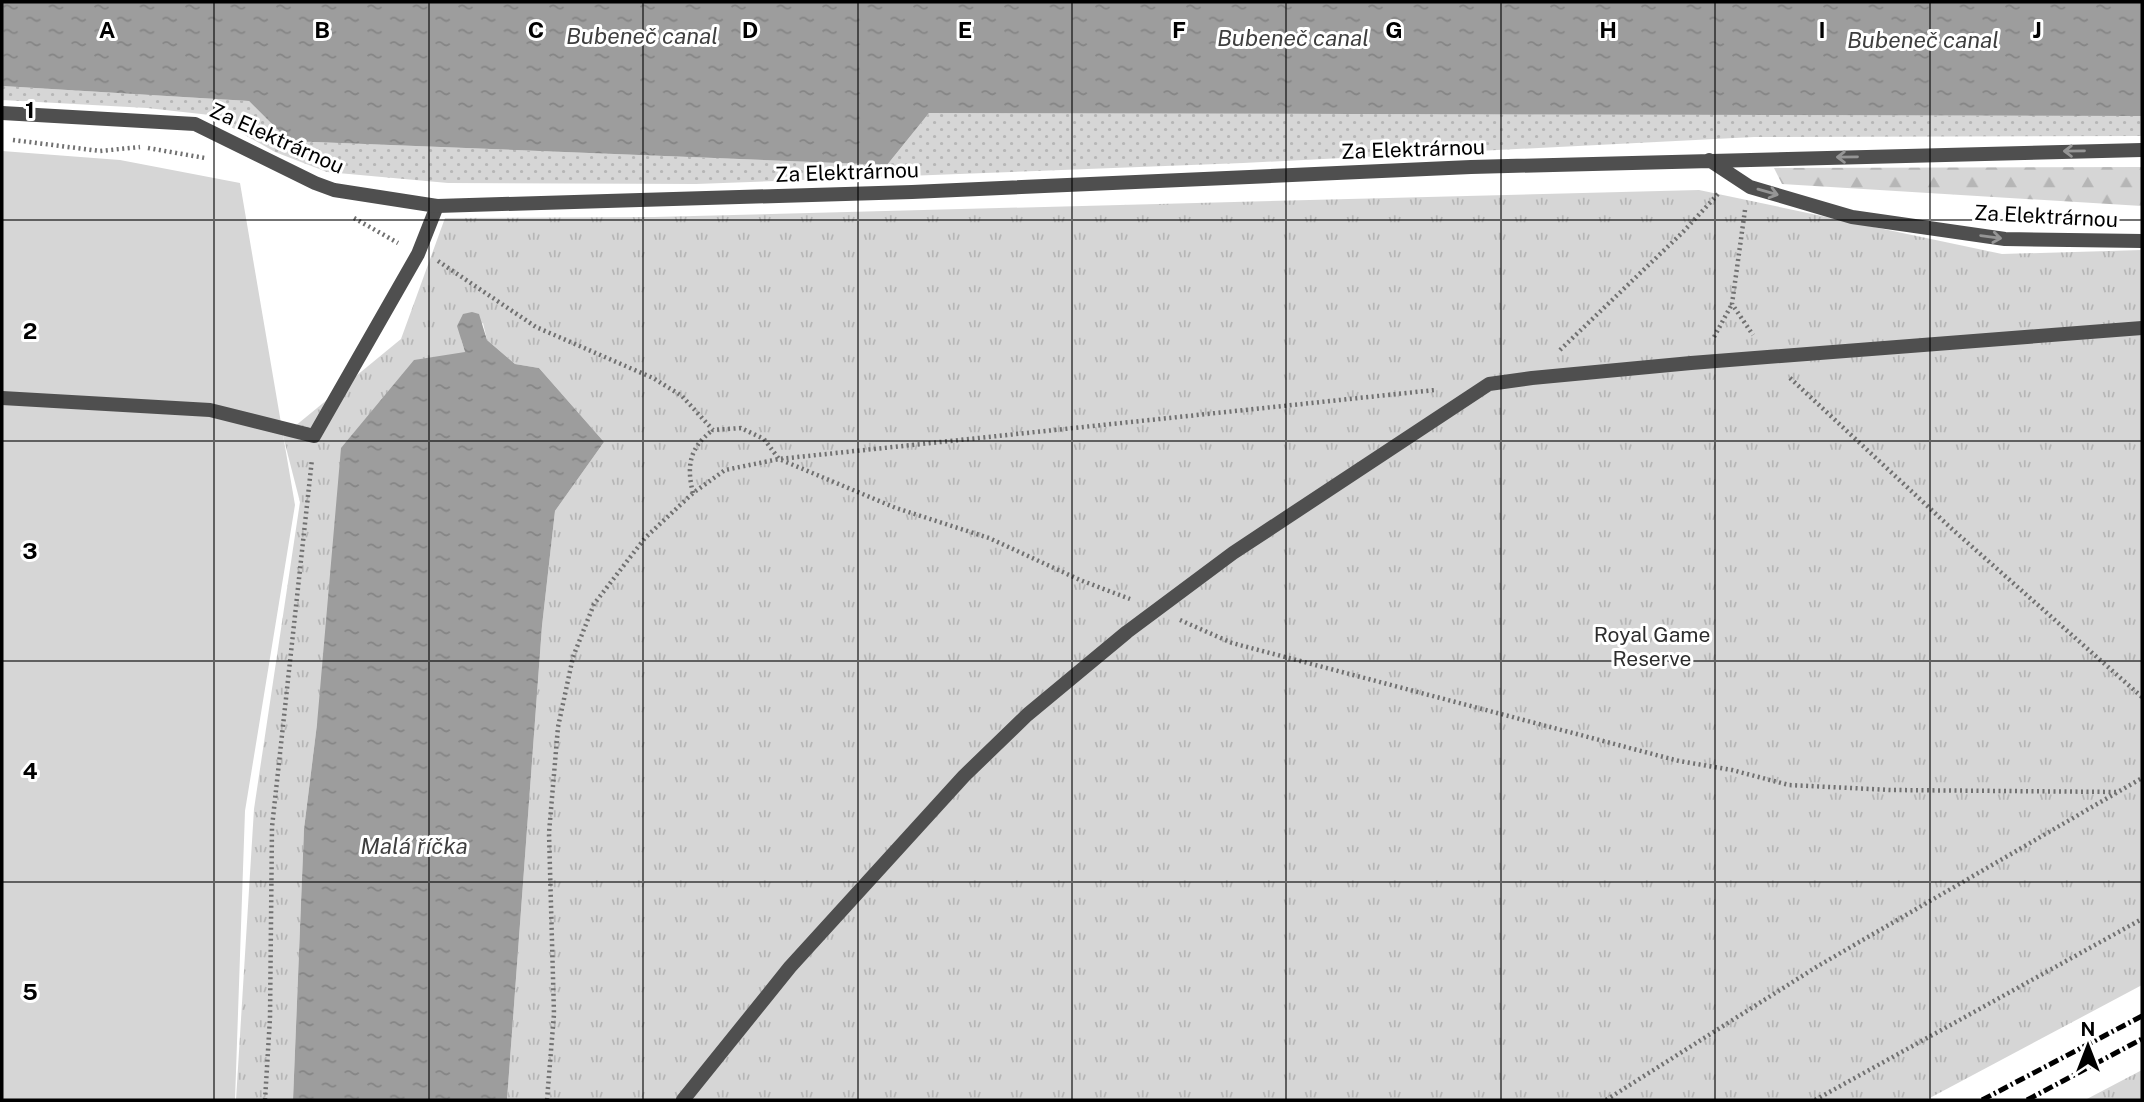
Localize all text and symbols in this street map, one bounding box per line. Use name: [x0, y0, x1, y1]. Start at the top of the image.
text: A: [99, 16, 116, 43]
text: B: [314, 16, 330, 43]
text: C: [528, 16, 544, 43]
text: D: [742, 16, 758, 43]
text: E: [958, 16, 972, 43]
text: F: [1172, 16, 1186, 43]
text: G: [1385, 16, 1403, 43]
text: H: [1599, 16, 1617, 43]
text: I: [1818, 16, 1826, 43]
text: J: [2032, 16, 2042, 43]
water label: Bubeneč canal: [566, 22, 718, 49]
water label: Bubeneč canal: [1217, 24, 1369, 51]
water label: Bubeneč canal: [1847, 26, 1999, 53]
text: 1: [25, 96, 35, 123]
street label: Za Elektrárnou: [206, 97, 348, 179]
street label: Za Elektrárnou: [1341, 134, 1485, 164]
one-way arrow: [2063, 144, 2086, 158]
one-way arrow: [1835, 150, 1858, 163]
street label: Za Elektrárnou: [775, 157, 919, 187]
one-way arrow: [1757, 187, 1779, 200]
street label: Za Elektrárnou: [1973, 200, 2119, 232]
one-way arrow: [1979, 230, 2002, 243]
text: 2: [23, 317, 37, 344]
text: 3: [22, 537, 38, 564]
park label: Royal Game Reserve: [1594, 622, 1710, 671]
text: 4: [22, 757, 38, 784]
water label: Malá říčka: [360, 832, 468, 859]
text: 5: [22, 978, 38, 1005]
north arrow: [2053, 1011, 2123, 1081]
text: N: [2081, 1018, 2095, 1040]

